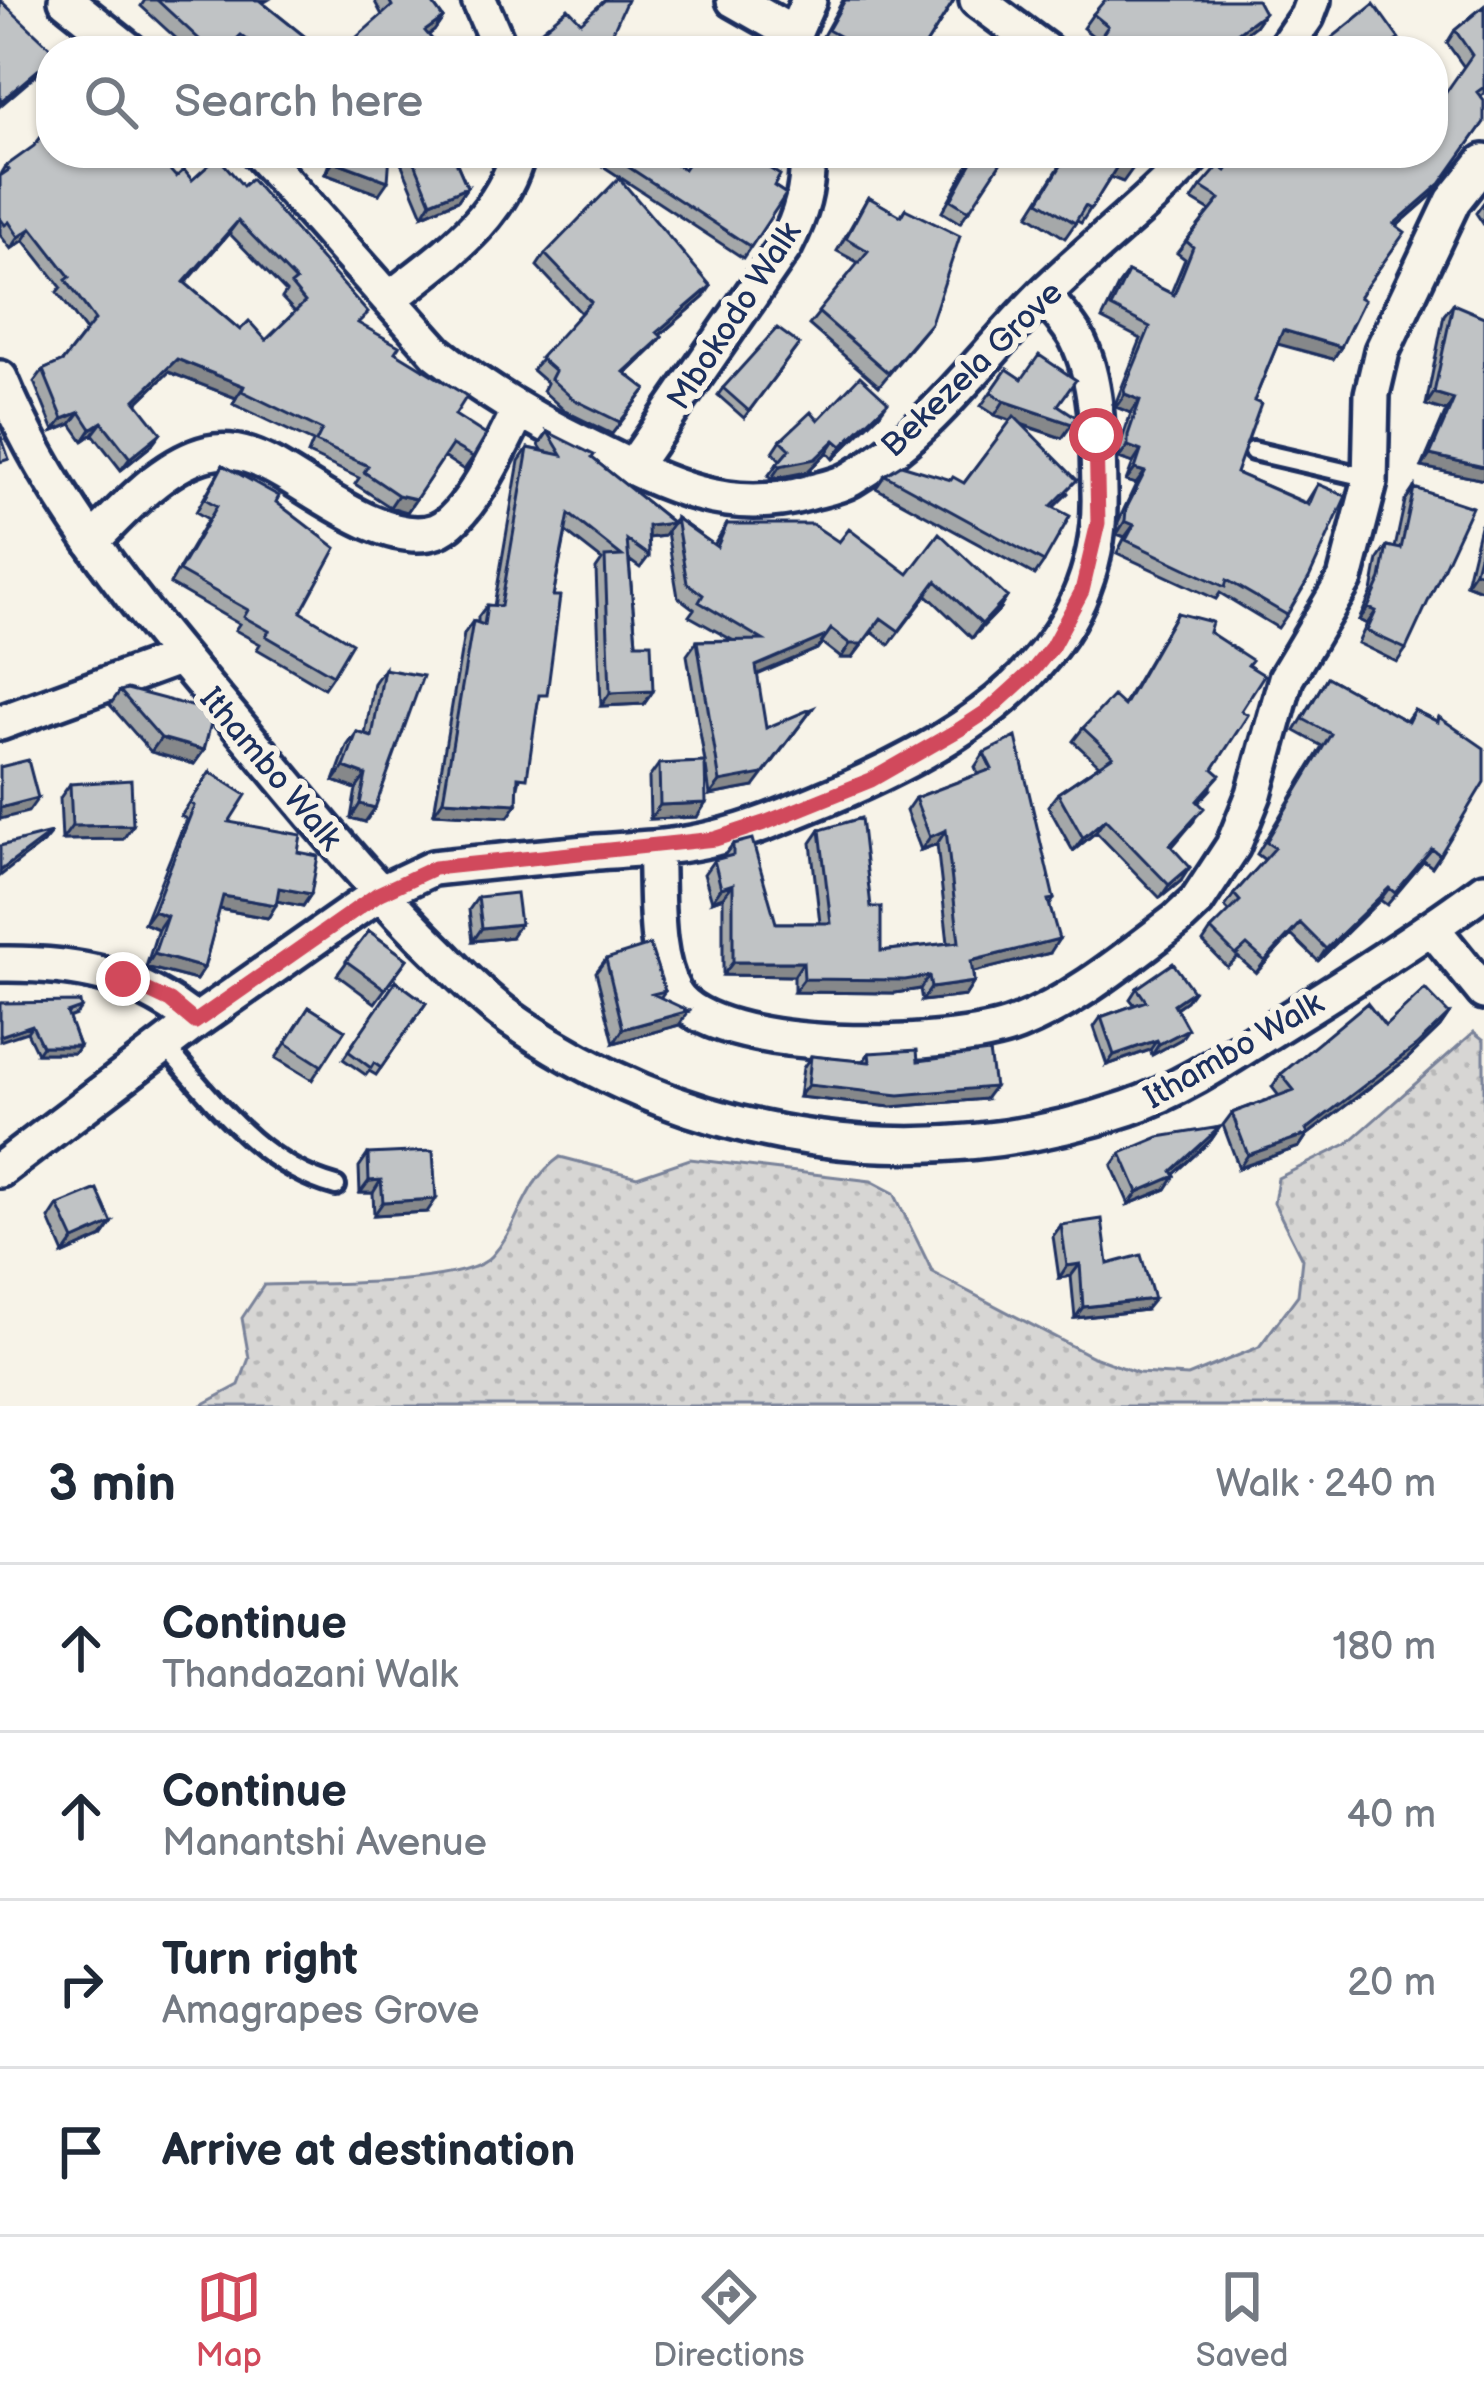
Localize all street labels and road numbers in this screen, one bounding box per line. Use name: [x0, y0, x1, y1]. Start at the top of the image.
street label: Mbokodo Walk: [659, 214, 811, 417]
street label: Bekezela Grove: [873, 273, 1071, 466]
street label: Ithambo Walk: [191, 680, 351, 859]
street label: Ithambo Walk: [1137, 983, 1331, 1118]

